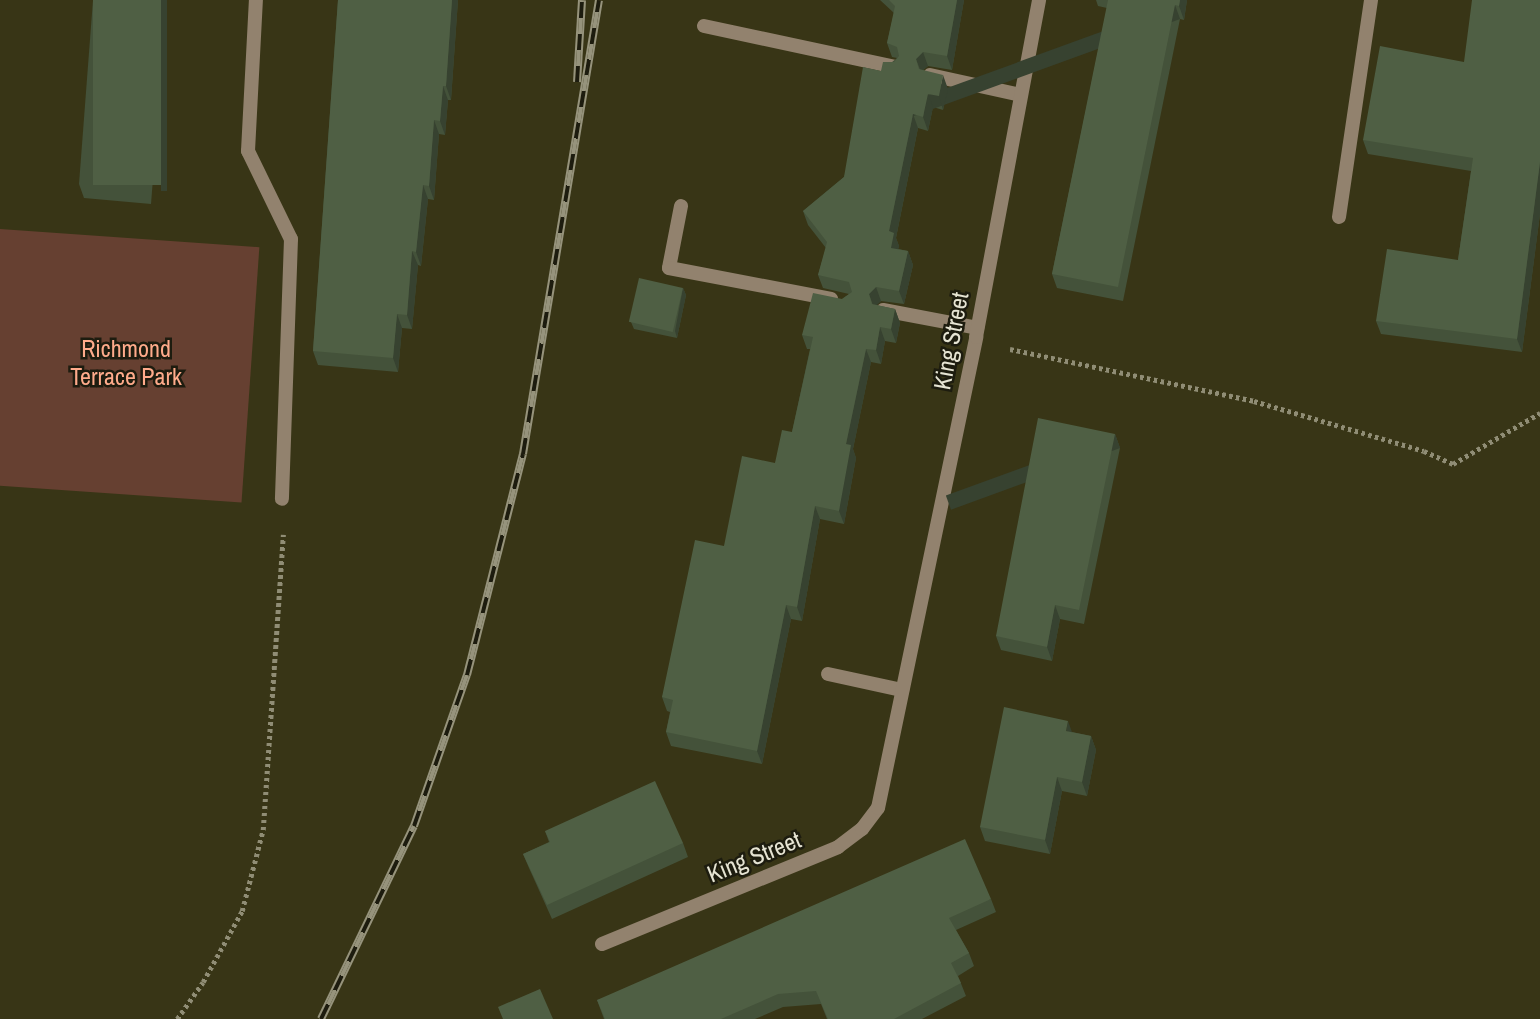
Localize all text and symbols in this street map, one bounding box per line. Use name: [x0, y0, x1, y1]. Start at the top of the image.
street label: King Street: [927, 290, 975, 392]
park label: Richmond Terrace Park: [70, 335, 182, 391]
street label: King Street: [703, 825, 805, 889]

